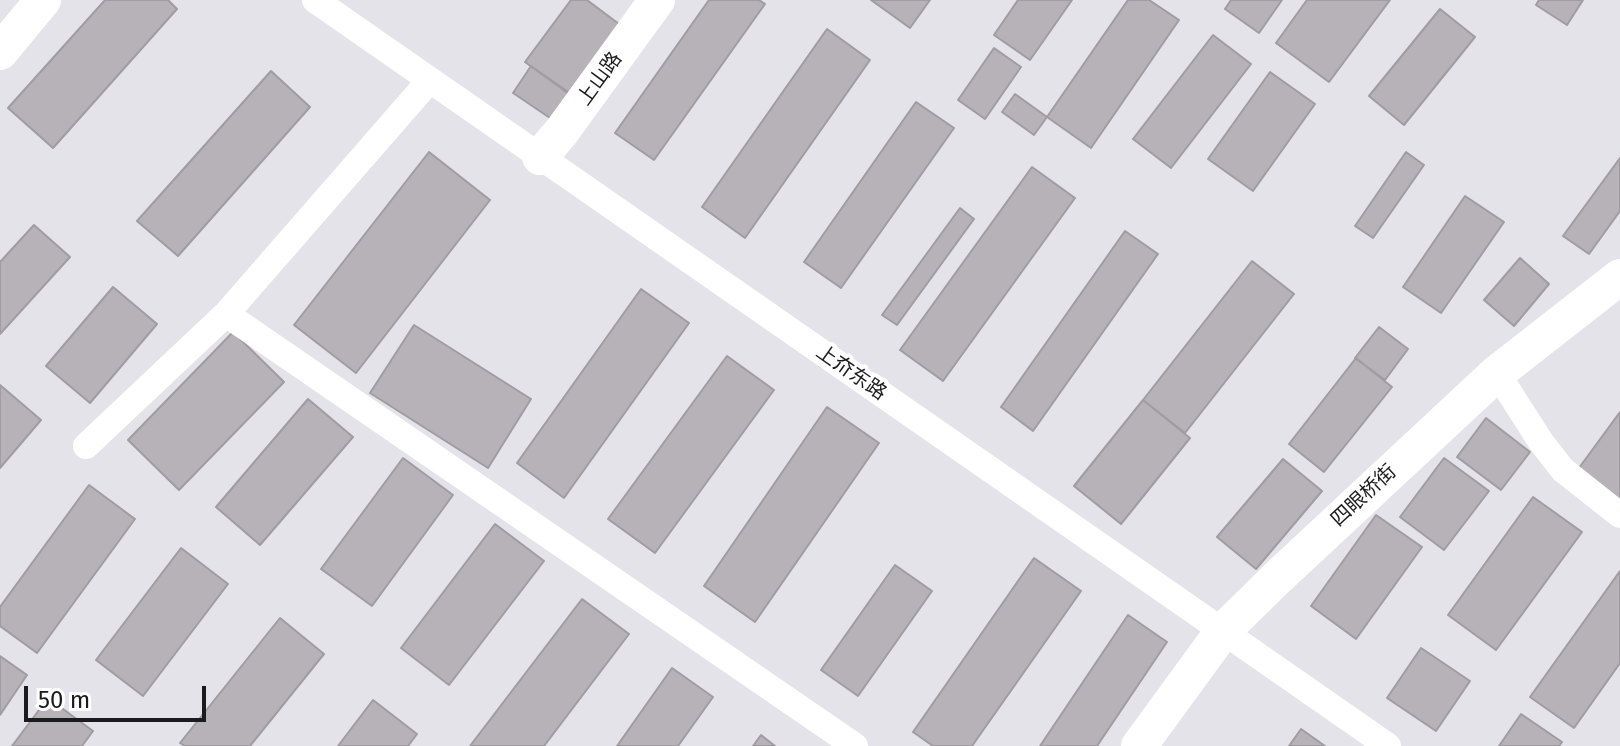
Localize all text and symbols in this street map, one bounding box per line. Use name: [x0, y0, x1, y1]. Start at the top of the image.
street label: 上山路: [573, 48, 627, 110]
street label: 上夼东路: [811, 340, 891, 406]
street label: 四眼桥街: [1327, 460, 1401, 532]
scale bar: [28, 670, 210, 720]
text: 50 m: [38, 686, 90, 714]

